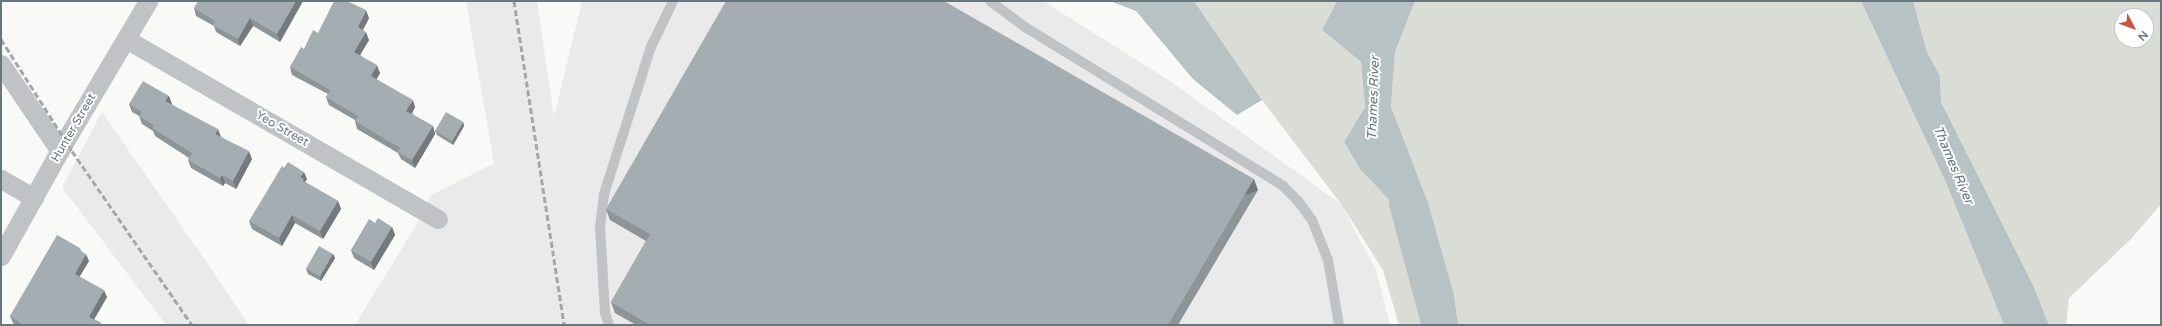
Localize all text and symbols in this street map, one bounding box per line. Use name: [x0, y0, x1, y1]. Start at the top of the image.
north arrow: [2114, 8, 2154, 48]
text: N: [2135, 28, 2150, 43]
water label: Thames River: [1365, 56, 1383, 140]
street label: Hunter Street: [49, 91, 99, 165]
street label: Yeo Street: [253, 108, 311, 150]
water label: Thames River: [1929, 123, 1977, 207]

